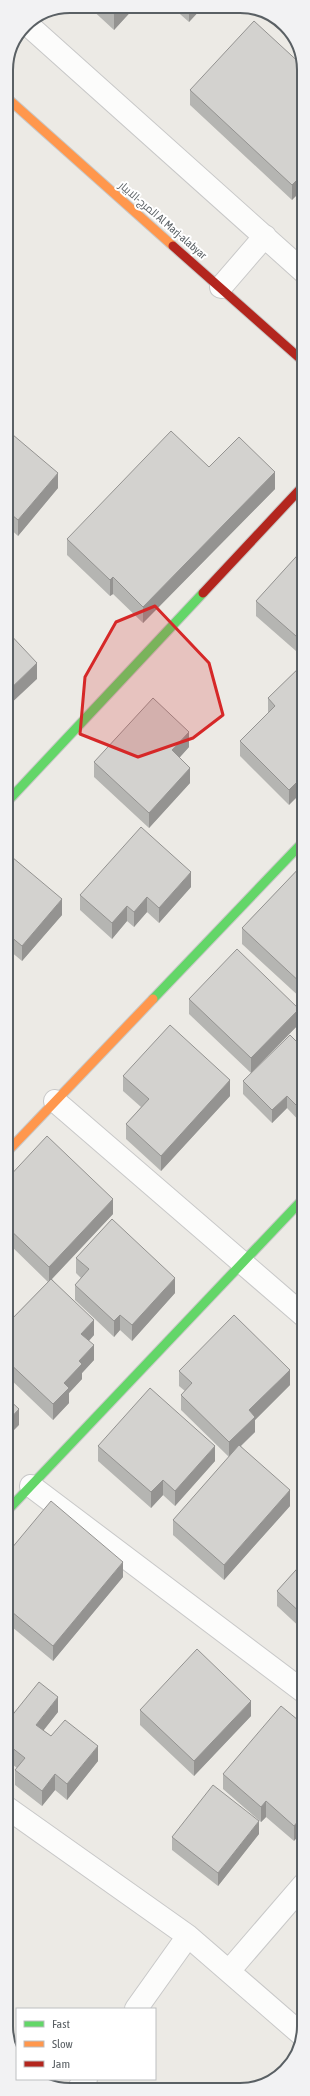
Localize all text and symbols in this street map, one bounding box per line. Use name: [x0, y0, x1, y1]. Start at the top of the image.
street label: المرج-الابيار Al Marj-alabyar: [115, 178, 210, 263]
legend: [16, 2008, 156, 2080]
text: Fast: [52, 2017, 70, 2031]
text: Slow: [52, 2037, 73, 2051]
text: Jam: [52, 2057, 70, 2071]

